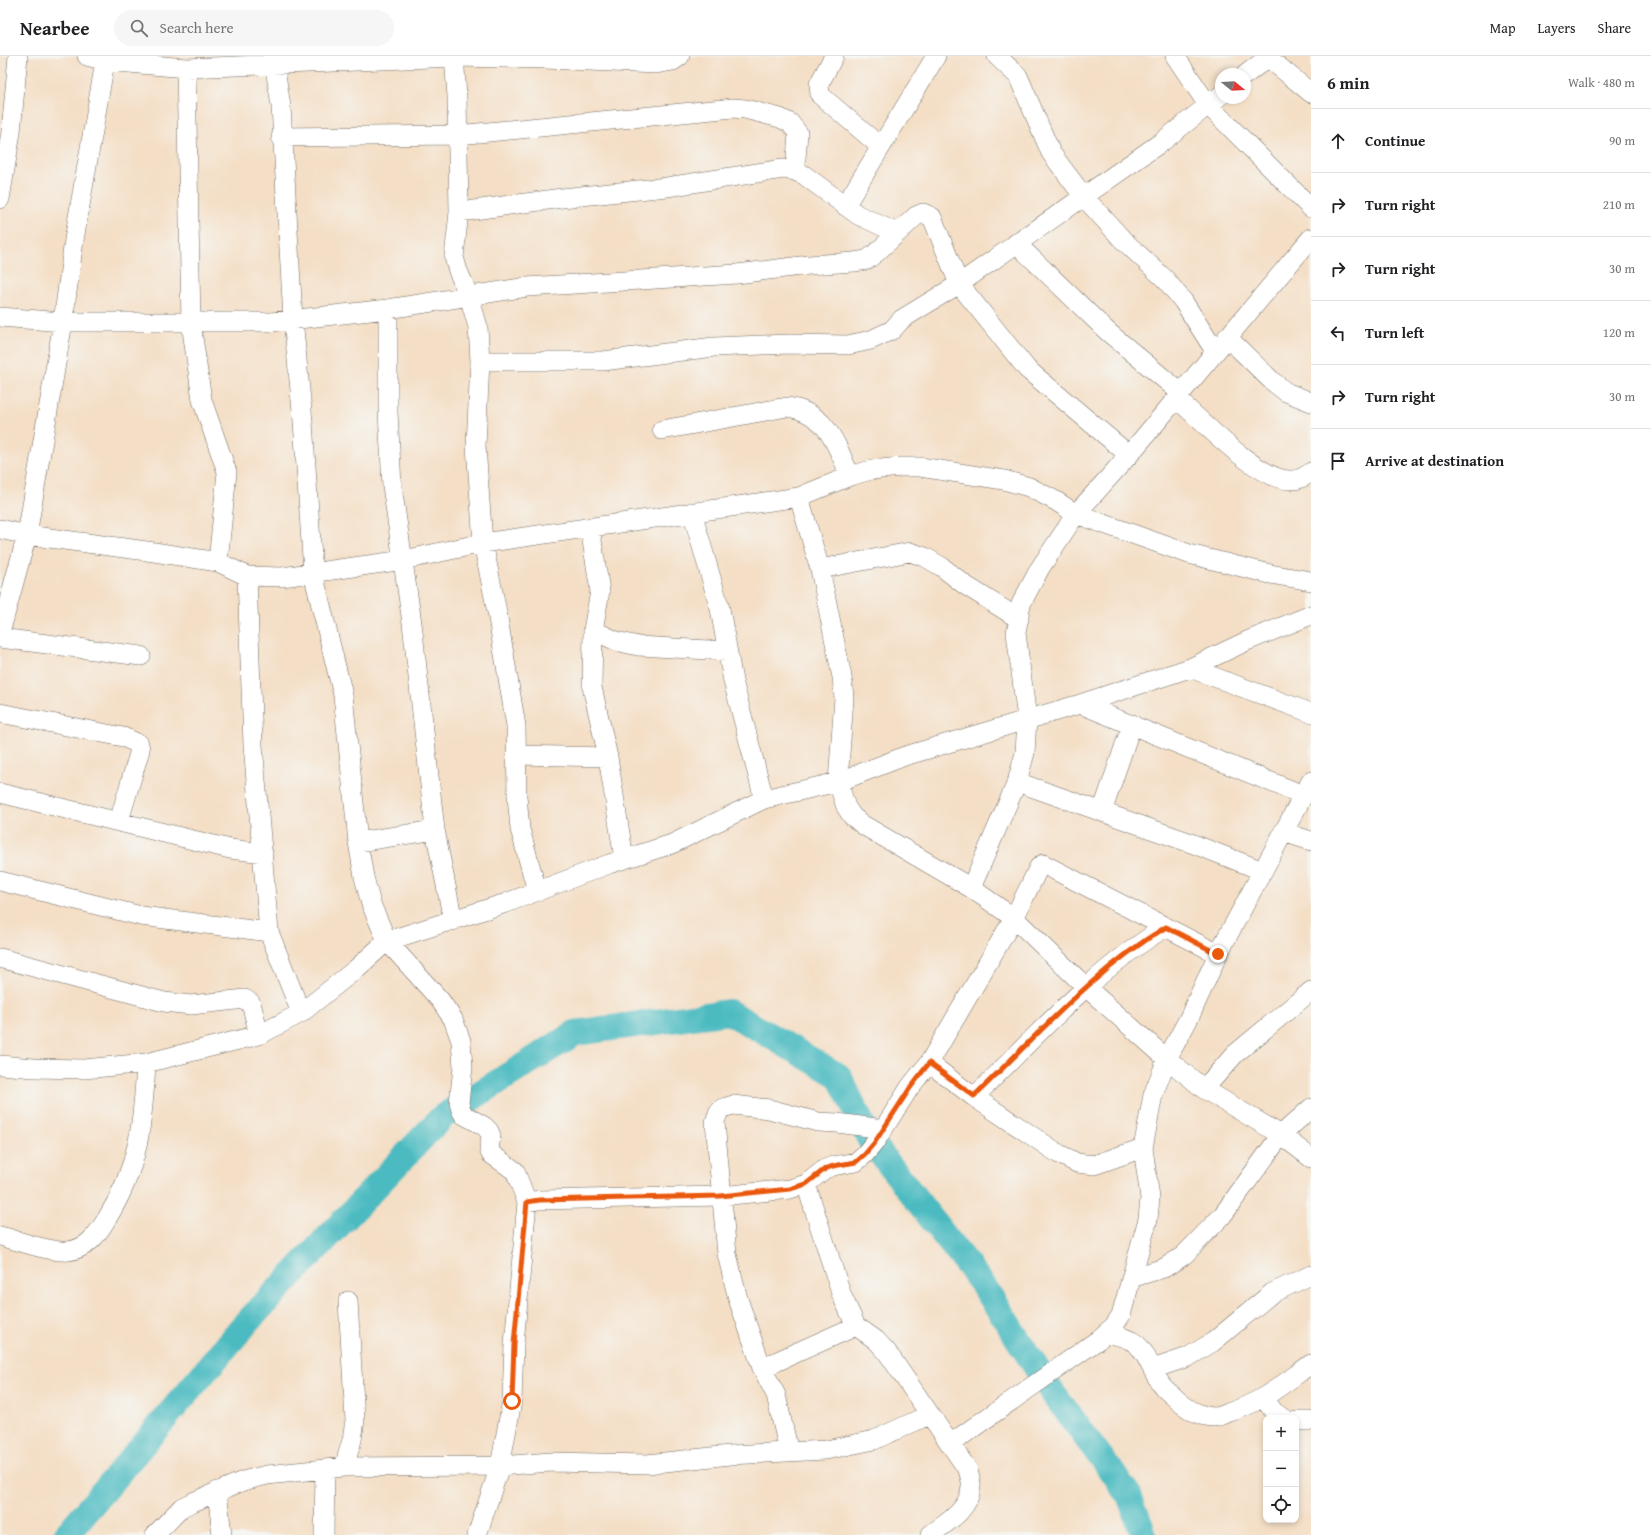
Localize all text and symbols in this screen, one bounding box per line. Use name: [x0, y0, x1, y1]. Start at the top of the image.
search box: [114, 10, 394, 46]
text: Nearbee: [20, 14, 90, 42]
icon: search: [128, 17, 150, 39]
text: Search here: [160, 17, 234, 38]
text: Map: [1490, 18, 1516, 38]
text: Layers: [1538, 18, 1576, 38]
text: Share: [1598, 18, 1631, 38]
north arrow: [1215, 68, 1251, 104]
text: 6 min: [1327, 70, 1369, 95]
text: Walk · 480 m: [1568, 73, 1635, 92]
icon: ahead: [1327, 130, 1349, 152]
text: Continue: [1365, 130, 1426, 151]
text: 90 m: [1609, 131, 1635, 150]
icon: right: [1327, 194, 1349, 216]
text: Turn right: [1365, 194, 1436, 215]
text: 210 m: [1603, 195, 1635, 214]
icon: right: [1327, 258, 1349, 280]
text: Turn right: [1365, 258, 1436, 279]
text: 30 m: [1609, 259, 1635, 278]
icon: left: [1327, 322, 1349, 344]
text: Turn left: [1365, 322, 1424, 343]
text: 120 m: [1603, 323, 1635, 342]
icon: right: [1327, 386, 1349, 408]
text: Turn right: [1365, 386, 1436, 407]
text: 30 m: [1609, 387, 1635, 406]
icon: arrive: [1327, 450, 1349, 472]
text: Arrive at destination: [1365, 450, 1504, 471]
route end: [1209, 945, 1227, 963]
route start: [503, 1392, 521, 1410]
map controls: [1263, 1415, 1299, 1523]
button: +: [1263, 1415, 1299, 1451]
button: −: [1263, 1451, 1299, 1487]
button: locate: [1263, 1487, 1299, 1523]

